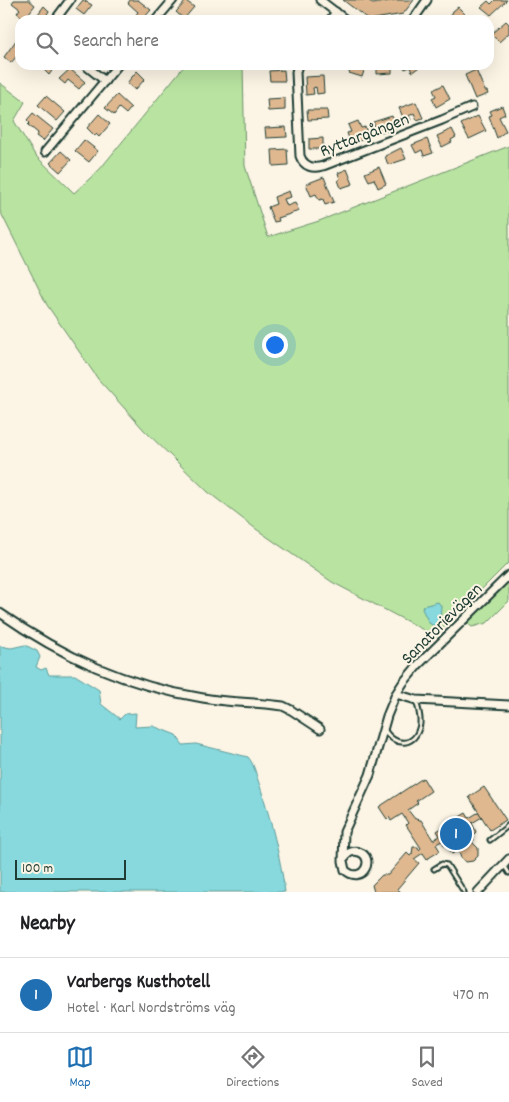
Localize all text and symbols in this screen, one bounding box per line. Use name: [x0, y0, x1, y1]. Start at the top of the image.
search box: [15, 15, 494, 70]
icon: search: [33, 29, 61, 57]
text: Search here: [73, 29, 159, 56]
street label: Ryttargången: [317, 108, 413, 165]
your location: [262, 332, 288, 358]
street label: Sanatorievägen: [396, 578, 489, 671]
pin: 1: [440, 815, 472, 853]
scale bar: [15, 857, 126, 880]
text: 100 m: [22, 859, 53, 879]
text: Nearby: [20, 910, 75, 940]
text: Varbergs Kusthotell: [67, 970, 210, 997]
text: 1: [34, 984, 38, 1007]
text: 470 m: [453, 984, 489, 1007]
text: Hotel · Karl Nordströms väg: [67, 997, 236, 1020]
tab: Map: [66, 1043, 94, 1093]
tab: Directions: [226, 1043, 279, 1093]
tab: Saved: [412, 1043, 443, 1093]

